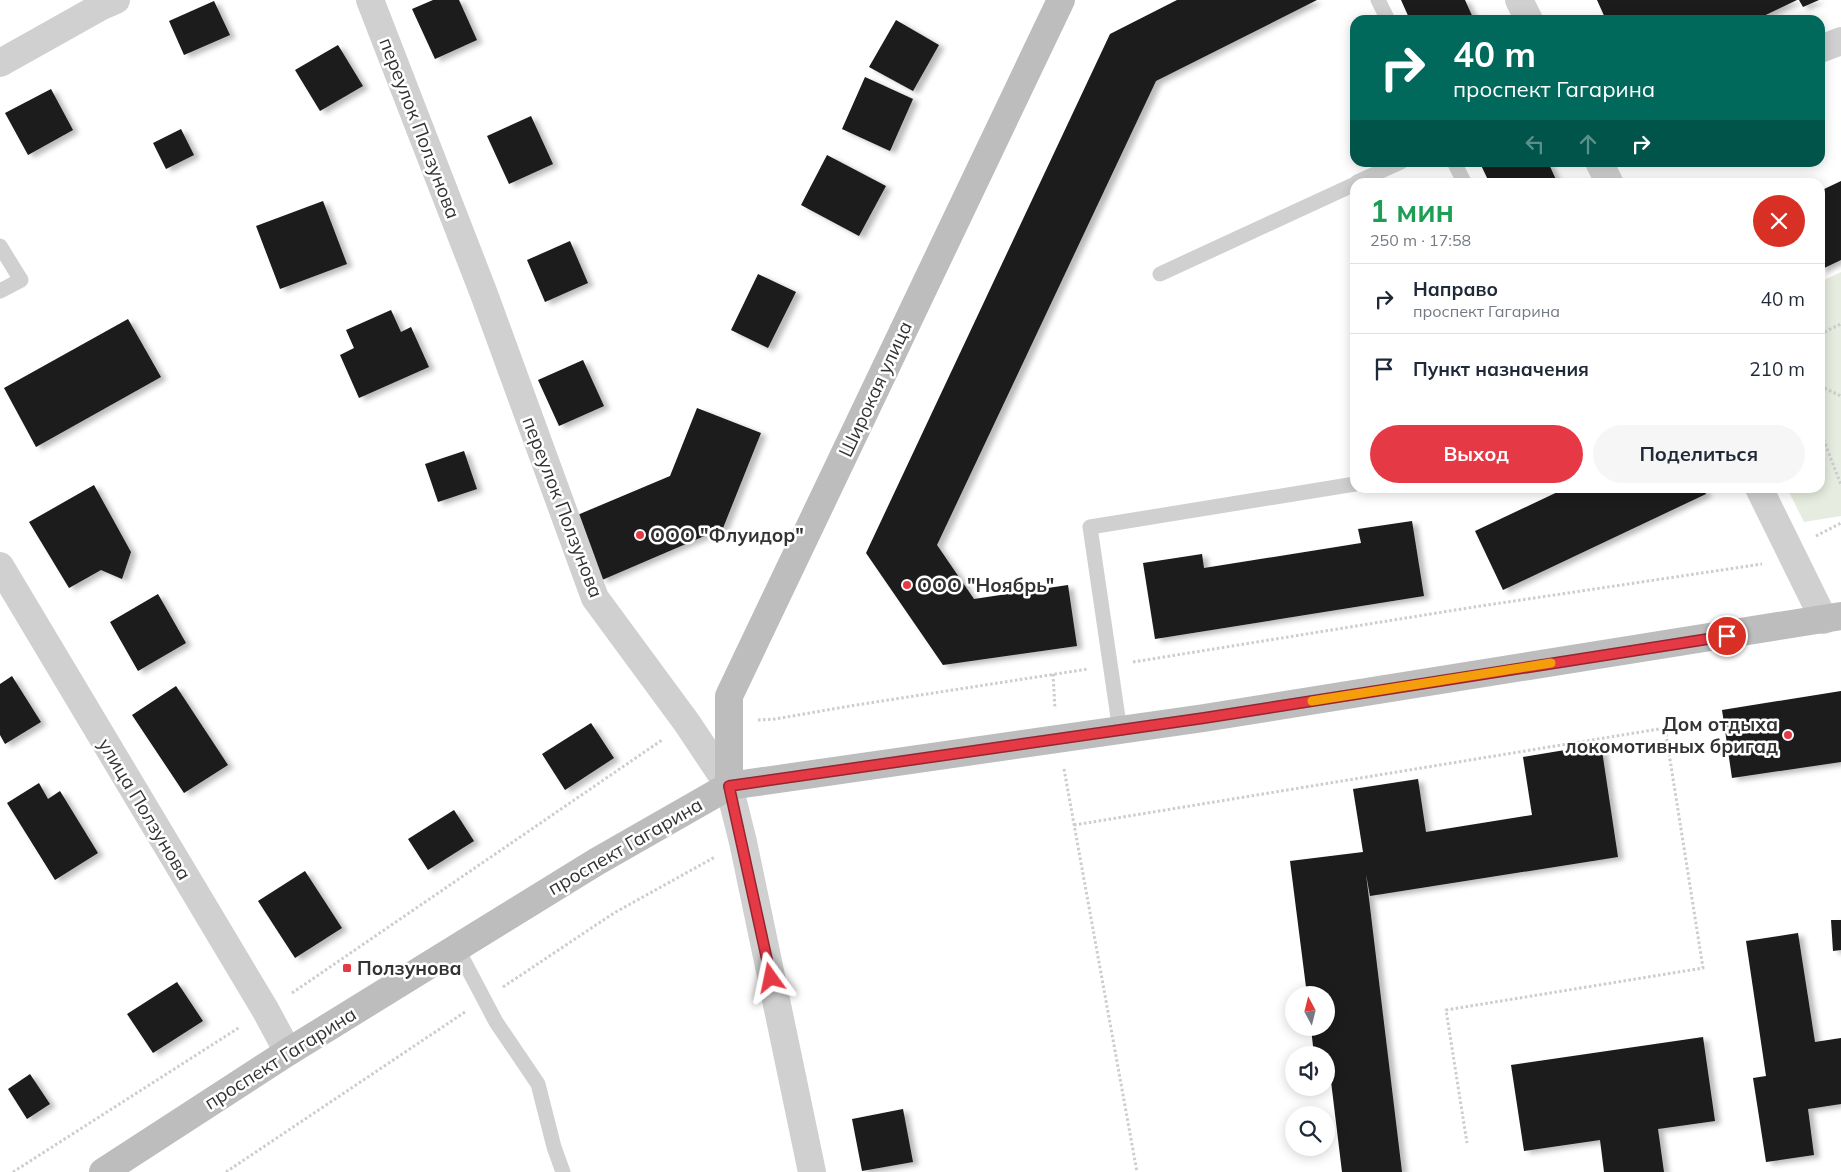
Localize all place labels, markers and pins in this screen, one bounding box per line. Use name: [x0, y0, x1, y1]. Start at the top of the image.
place label: ООО "Флуидор": [650, 523, 804, 547]
marker: ООО "Флуидор": [634, 529, 646, 541]
place label: ООО "Ноябрь": [917, 573, 1054, 597]
marker: ООО "Ноябрь": [901, 579, 913, 591]
pin: [1706, 615, 1748, 657]
place label: Дом отдыха локомотивных бригад: [1565, 712, 1778, 758]
marker: Дом отдыха локомотивных бригад: [1782, 729, 1794, 741]
place label: Ползунова: [357, 956, 462, 980]
marker: Ползунова: [341, 962, 353, 974]

